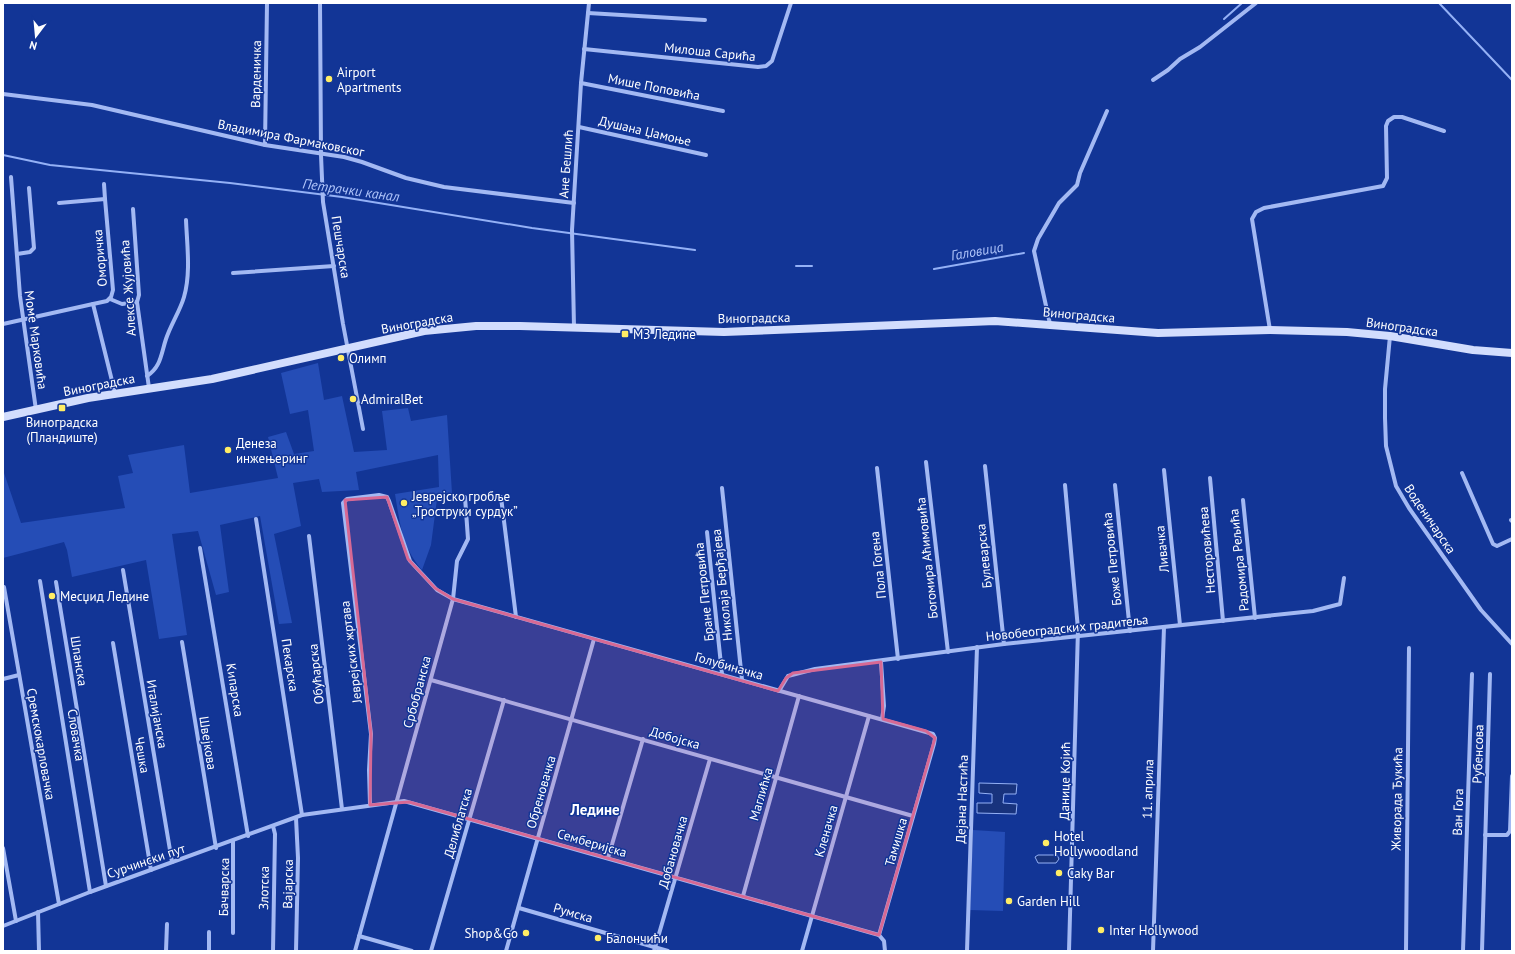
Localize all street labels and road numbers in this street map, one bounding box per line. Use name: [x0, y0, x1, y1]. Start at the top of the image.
street label: Милоша Сарића: [663, 39, 757, 65]
street label: Варденичка: [247, 40, 265, 108]
street label: Мише Поповића: [606, 70, 702, 104]
street label: Душана Џамоње: [597, 112, 693, 150]
street label: Владимира Фармаковског: [216, 115, 366, 161]
street label: Ане Бешлић: [555, 129, 577, 199]
street label: Пешчарска: [328, 214, 354, 280]
street label: Оморичка: [89, 229, 111, 287]
street label: Алексе Жујовића: [116, 239, 140, 337]
street label: Моме Марковића: [21, 289, 51, 391]
street label: Виноградска: [1042, 303, 1116, 327]
street label: Виноградска: [380, 308, 454, 338]
street label: Виноградска: [718, 309, 790, 327]
street label: Виноградска: [1365, 314, 1439, 340]
street label: Виноградска: [62, 370, 136, 400]
street label: Воденичарска: [1400, 481, 1460, 557]
street label: Богомира Аћимовића: [912, 496, 942, 620]
street label: Несторовићева: [1195, 506, 1219, 594]
street label: Радомира Рељића: [1225, 508, 1253, 612]
street label: Боже Петровића: [1099, 511, 1125, 607]
street label: Булеварска: [972, 523, 996, 589]
street label: Ливачка: [1151, 525, 1173, 574]
street label: Николаја Берђајева: [708, 528, 736, 642]
street label: Пола Гогена: [866, 530, 890, 600]
street label: Бране Петровића: [690, 542, 718, 642]
street label: Јеврејских жртава: [336, 600, 366, 705]
street label: Новобеоградских градитеља: [985, 611, 1149, 645]
street label: Шпанска: [67, 635, 91, 687]
street label: Пекарска: [277, 637, 303, 693]
street label: Обућарска: [304, 643, 328, 705]
street label: Голубиначка: [693, 648, 765, 684]
street label: Србобранска: [399, 654, 435, 730]
street label: Кипарска: [222, 662, 248, 718]
street label: Италијанска: [143, 678, 171, 750]
street label: Сремскокарловачка: [23, 687, 59, 801]
street label: Словачка: [63, 708, 89, 762]
street label: Швејкова: [195, 715, 221, 771]
street label: Добојска: [648, 723, 702, 753]
street label: Рубенсова: [1468, 724, 1488, 784]
street label: Чешка: [130, 735, 154, 775]
street label: Данице Којић: [1056, 742, 1074, 820]
street label: Живорада Ђукића: [1388, 747, 1406, 852]
street label: Обреновачка: [522, 753, 560, 831]
street label: Дејана Настића: [952, 754, 972, 844]
street label: 11. априла: [1138, 759, 1158, 819]
street label: Маглићка: [745, 765, 777, 823]
street label: Делиблатска: [440, 786, 476, 860]
street label: Ван Гога: [1449, 788, 1467, 836]
street label: Кленачка: [810, 803, 842, 859]
street label: Добановачка: [655, 814, 691, 890]
street label: Тамишка: [881, 816, 911, 868]
street label: Семберијска: [555, 825, 629, 861]
street label: Сурчински пут: [105, 839, 188, 882]
street label: Бачварска: [215, 858, 233, 916]
street label: Вајарска: [279, 859, 297, 909]
street label: Злотска: [255, 866, 273, 910]
street label: Румска: [551, 899, 595, 927]

